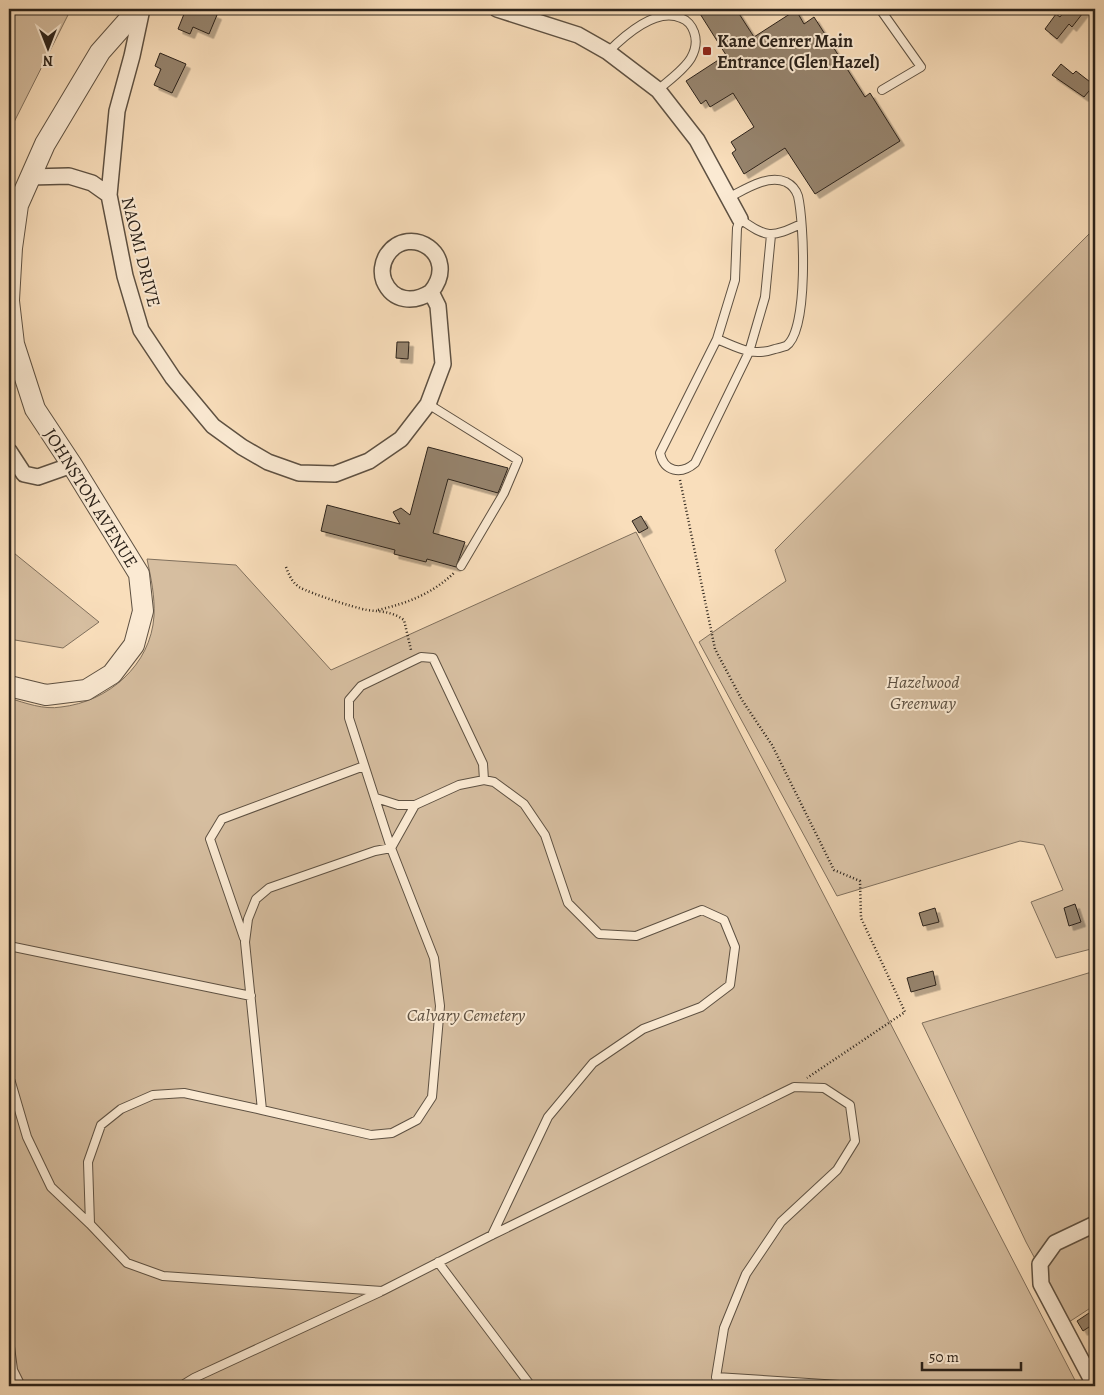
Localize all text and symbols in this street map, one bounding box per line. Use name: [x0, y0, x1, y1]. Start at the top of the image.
north arrow: [22, 22, 72, 72]
place label: Kane Cenrer Main Entrance (Glen Hazel): [717, 29, 880, 74]
marker: Kane Cenrer Main Entrance (Glen Hazel): [701, 45, 713, 57]
text: N: [43, 51, 53, 70]
street label: NAOMI DRIVE: [116, 194, 166, 310]
street label: JOHNSTON AVENUE: [38, 424, 144, 572]
park label: Hazelwood Greenway: [886, 670, 960, 715]
park label: Calvary Cemetery: [407, 1003, 525, 1027]
scale bar: [922, 1340, 1020, 1372]
text: 50 m: [929, 1347, 959, 1367]

